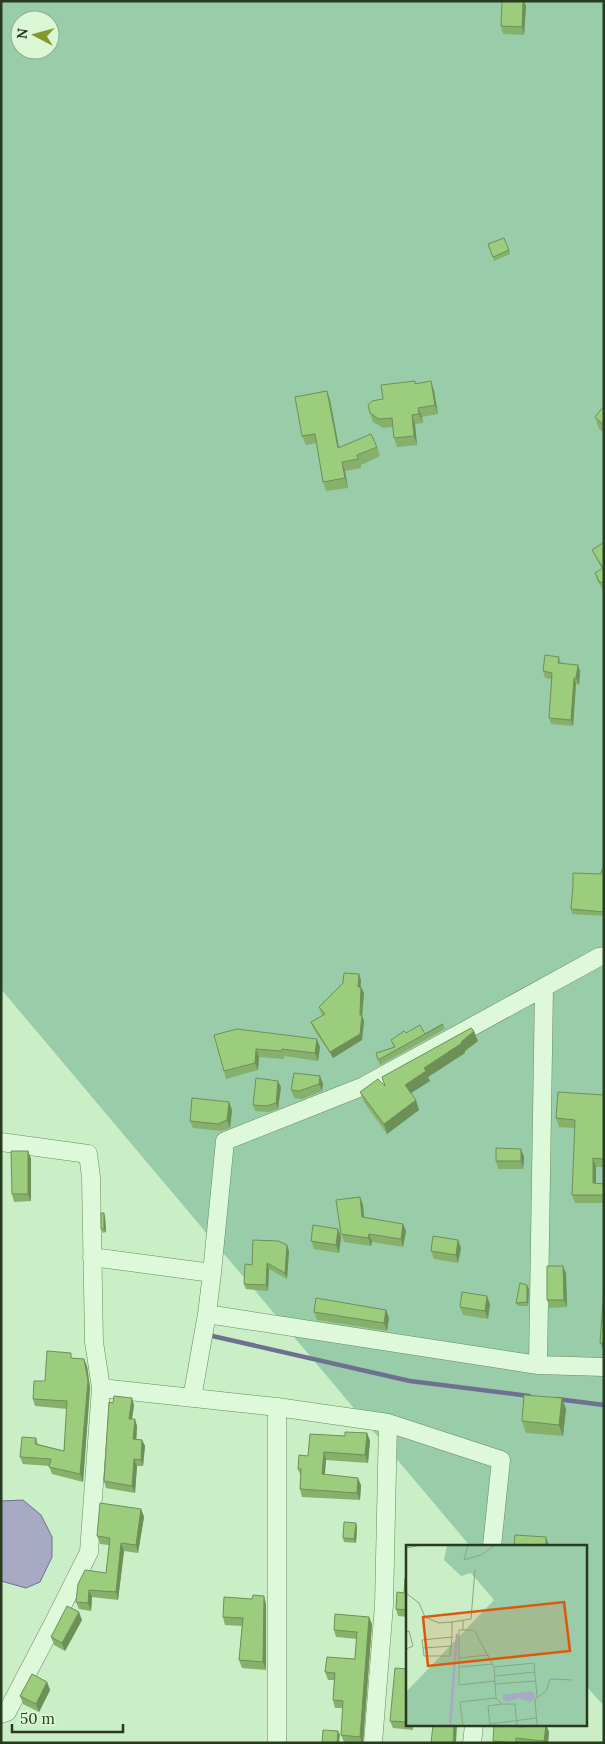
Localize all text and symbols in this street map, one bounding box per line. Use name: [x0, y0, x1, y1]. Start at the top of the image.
north arrow: [10, 10, 60, 60]
text: N: [13, 27, 32, 40]
inset map: [406, 1545, 588, 1726]
scale bar: [12, 1702, 124, 1734]
text: 50 m: [20, 1709, 55, 1728]

